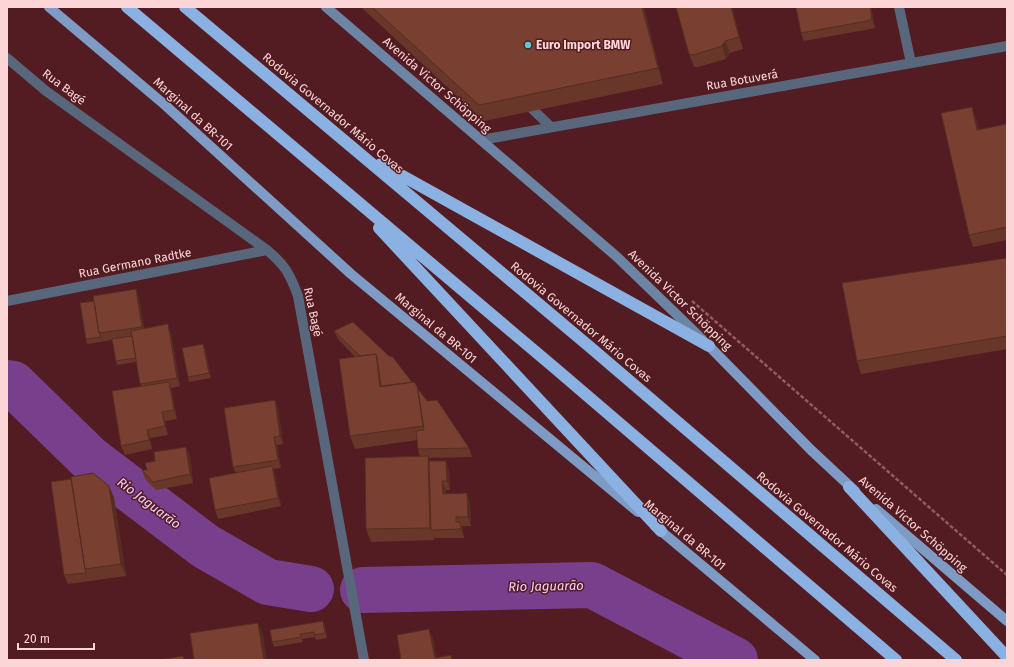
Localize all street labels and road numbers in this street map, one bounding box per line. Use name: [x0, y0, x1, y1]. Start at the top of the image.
street label: Avenida Victor Schöpping: [380, 34, 494, 136]
street label: Rodovia Governador Mário Covas: [260, 50, 407, 176]
street label: Rua Bagé: [40, 66, 88, 108]
street label: Rua Botuverá: [705, 67, 779, 93]
street label: Marginal da BR-101: [150, 75, 236, 153]
street label: Rua Germano Radtke: [77, 245, 193, 281]
street label: Avenida Victor Schöpping: [625, 247, 735, 354]
street label: Rodovia Governador Mário Covas: [508, 259, 655, 385]
street label: Rua Bagé: [301, 286, 325, 338]
street label: Marginal da BR-101: [392, 290, 480, 366]
street label: Rodovia Governador Mário Covas: [754, 469, 901, 595]
street label: Avenida Victor Schöpping: [856, 473, 970, 575]
street label: Marginal da BR-101: [641, 497, 729, 573]

